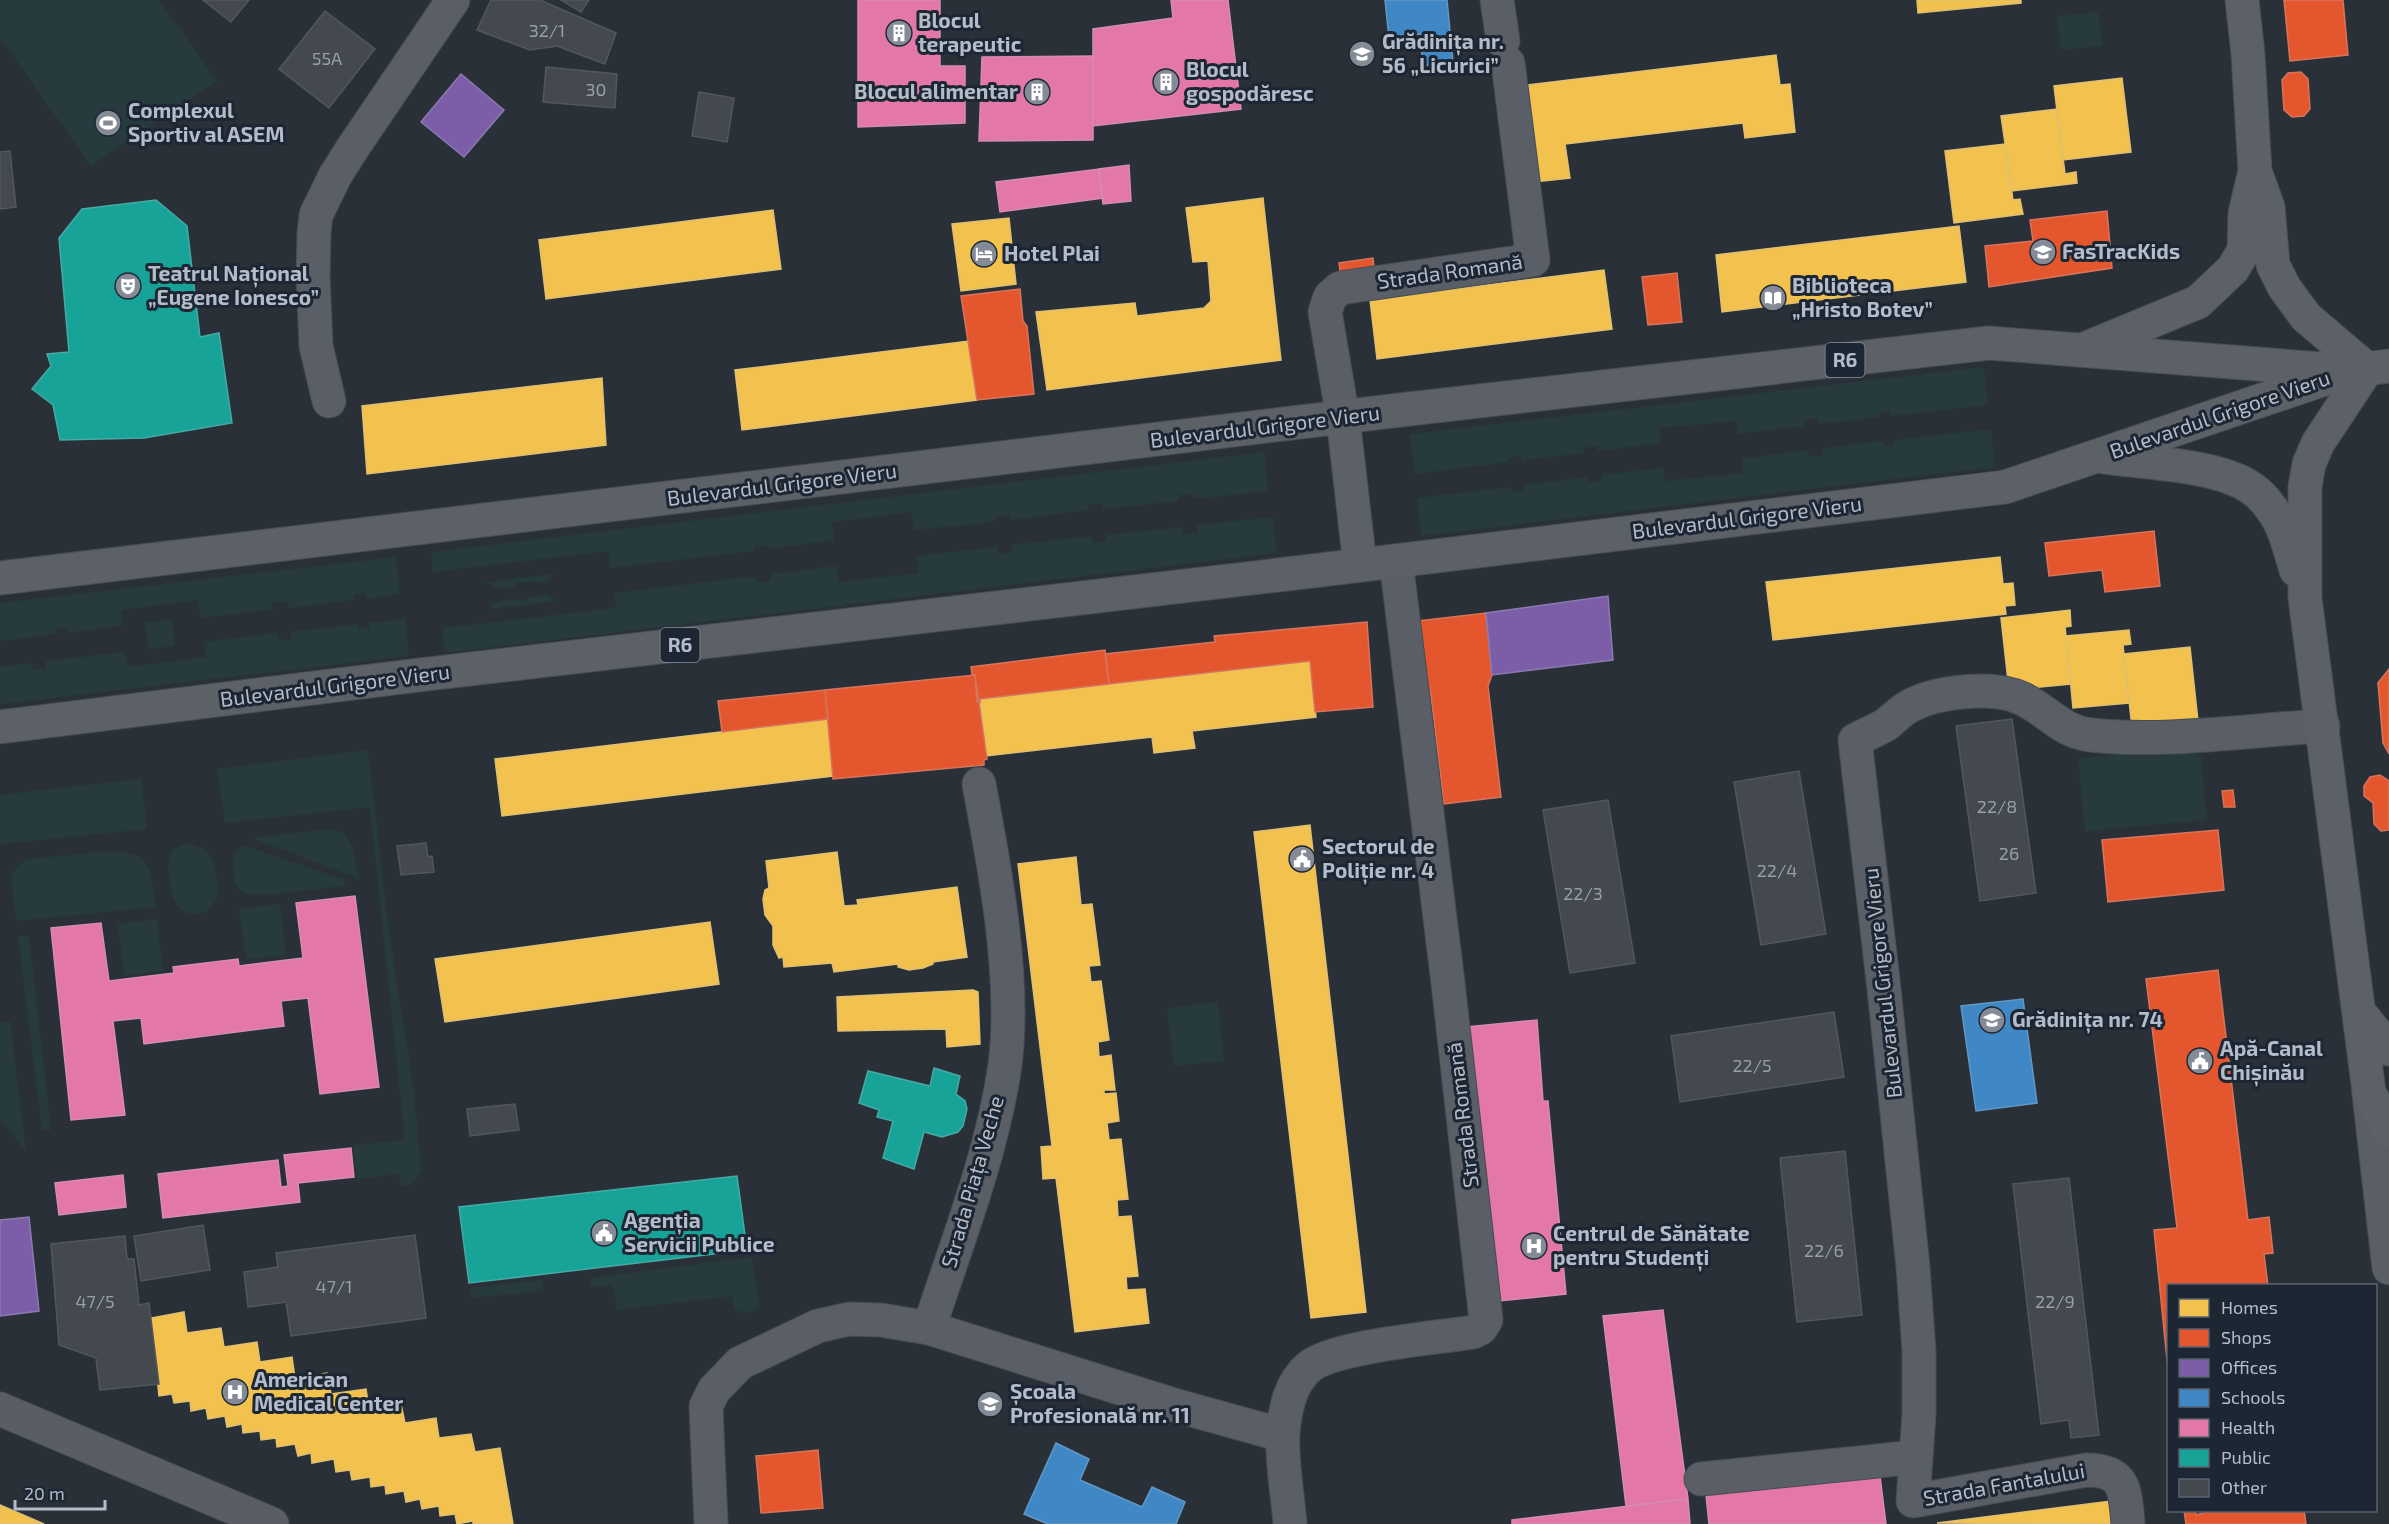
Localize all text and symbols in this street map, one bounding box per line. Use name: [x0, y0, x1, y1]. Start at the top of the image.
place label: Blocul terapeutic: [918, 7, 1022, 56]
building icon: Blocul terapeutic: [884, 18, 914, 48]
house number: 32/1: [529, 19, 565, 41]
place label: Grădinița nr. 56 „Licurici”: [1382, 28, 1504, 77]
school or university icon: Grădinița nr. 56 „Licurici”: [1347, 39, 1377, 69]
house number: 55A: [312, 47, 343, 69]
place label: Blocul gospodăresc: [1186, 56, 1314, 105]
building icon: Blocul gospodăresc: [1151, 67, 1181, 97]
building icon: Blocul alimentar: [1022, 77, 1052, 107]
house number: 30: [586, 78, 606, 100]
place label: Blocul alimentar: [854, 78, 1018, 103]
place label: Complexul Sportiv al ASEM: [128, 97, 284, 146]
sports icon: Complexul Sportiv al ASEM: [93, 108, 123, 138]
school or university icon: FasTracKids: [2028, 237, 2058, 267]
place label: FasTracKids: [2062, 238, 2180, 263]
hotel icon: Hotel Plai: [969, 239, 999, 269]
place label: Hotel Plai: [1004, 240, 1100, 265]
street label: Strada Romană: [1376, 248, 1524, 293]
place label: Teatrul Național „Eugene Ionesco”: [148, 260, 319, 309]
theatre icon: Teatrul Național „Eugene Ionesco”: [113, 271, 143, 301]
place label: Biblioteca „Hristo Botev”: [1792, 272, 1933, 321]
library icon: Biblioteca „Hristo Botev”: [1758, 283, 1788, 313]
road number: R6: [1826, 343, 1864, 377]
street label: Bulevardul Grigore Vieru: [2106, 364, 2333, 463]
street label: Bulevardul Grigore Vieru: [1149, 399, 1381, 452]
street label: Bulevardul Grigore Vieru: [666, 457, 898, 510]
street label: Bulevardul Grigore Vieru: [1631, 490, 1863, 543]
road number: R6: [660, 628, 700, 662]
street label: Bulevardul Grigore Vieru: [219, 658, 451, 711]
house number: 22/8: [1977, 795, 2017, 817]
place label: Sectorul de Poliție nr. 4: [1322, 833, 1435, 885]
house number: 26: [1999, 842, 2019, 864]
public building icon: Sectorul de Poliție nr. 4: [1287, 844, 1317, 874]
house number: 22/4: [1757, 859, 1797, 881]
street label: Bulevardul Grigore Vieru: [1857, 867, 1906, 1099]
house number: 22/3: [1563, 882, 1603, 904]
school or university icon: Grădinița nr. 74: [1977, 1005, 2007, 1035]
place label: Grădinița nr. 74: [2012, 1006, 2163, 1034]
place label: Apă-Canal Chișinău: [2220, 1035, 2323, 1087]
street label: Strada Romană: [1440, 1041, 1483, 1189]
public building icon: Apă-Canal Chișinău: [2185, 1046, 2215, 1076]
house number: 22/5: [1732, 1054, 1772, 1076]
street label: Strada Piața Veche: [935, 1093, 1010, 1271]
place label: Agenția Servicii Publice: [624, 1207, 775, 1256]
public building icon: Agenția Servicii Publice: [589, 1218, 619, 1248]
place label: Centrul de Sănătate pentru Studenți: [1553, 1220, 1750, 1272]
hospital icon: Centrul de Sănătate pentru Studenți: [1519, 1231, 1549, 1261]
house number: 22/6: [1804, 1239, 1844, 1261]
house number: 47/1: [316, 1275, 352, 1297]
legend: [2167, 1284, 2377, 1512]
house number: 47/5: [75, 1290, 115, 1312]
house number: 22/9: [2035, 1290, 2075, 1312]
text: Homes: [2221, 1296, 2278, 1318]
text: Shops: [2221, 1326, 2271, 1348]
text: Offices: [2221, 1356, 2277, 1378]
place label: American Medical Center: [254, 1366, 403, 1415]
hospital icon: American Medical Center: [220, 1377, 250, 1407]
place label: Școala Profesională nr. 11: [1010, 1378, 1190, 1427]
text: Schools: [2221, 1386, 2285, 1408]
school or university icon: Școala Profesională nr. 11: [975, 1389, 1005, 1419]
text: Health: [2221, 1416, 2275, 1438]
text: Public: [2221, 1446, 2271, 1468]
street label: Strada Fantalului: [1921, 1457, 2086, 1510]
scale bar: [15, 1473, 105, 1511]
text: Other: [2221, 1476, 2267, 1498]
text: 20 m: [24, 1482, 65, 1504]

